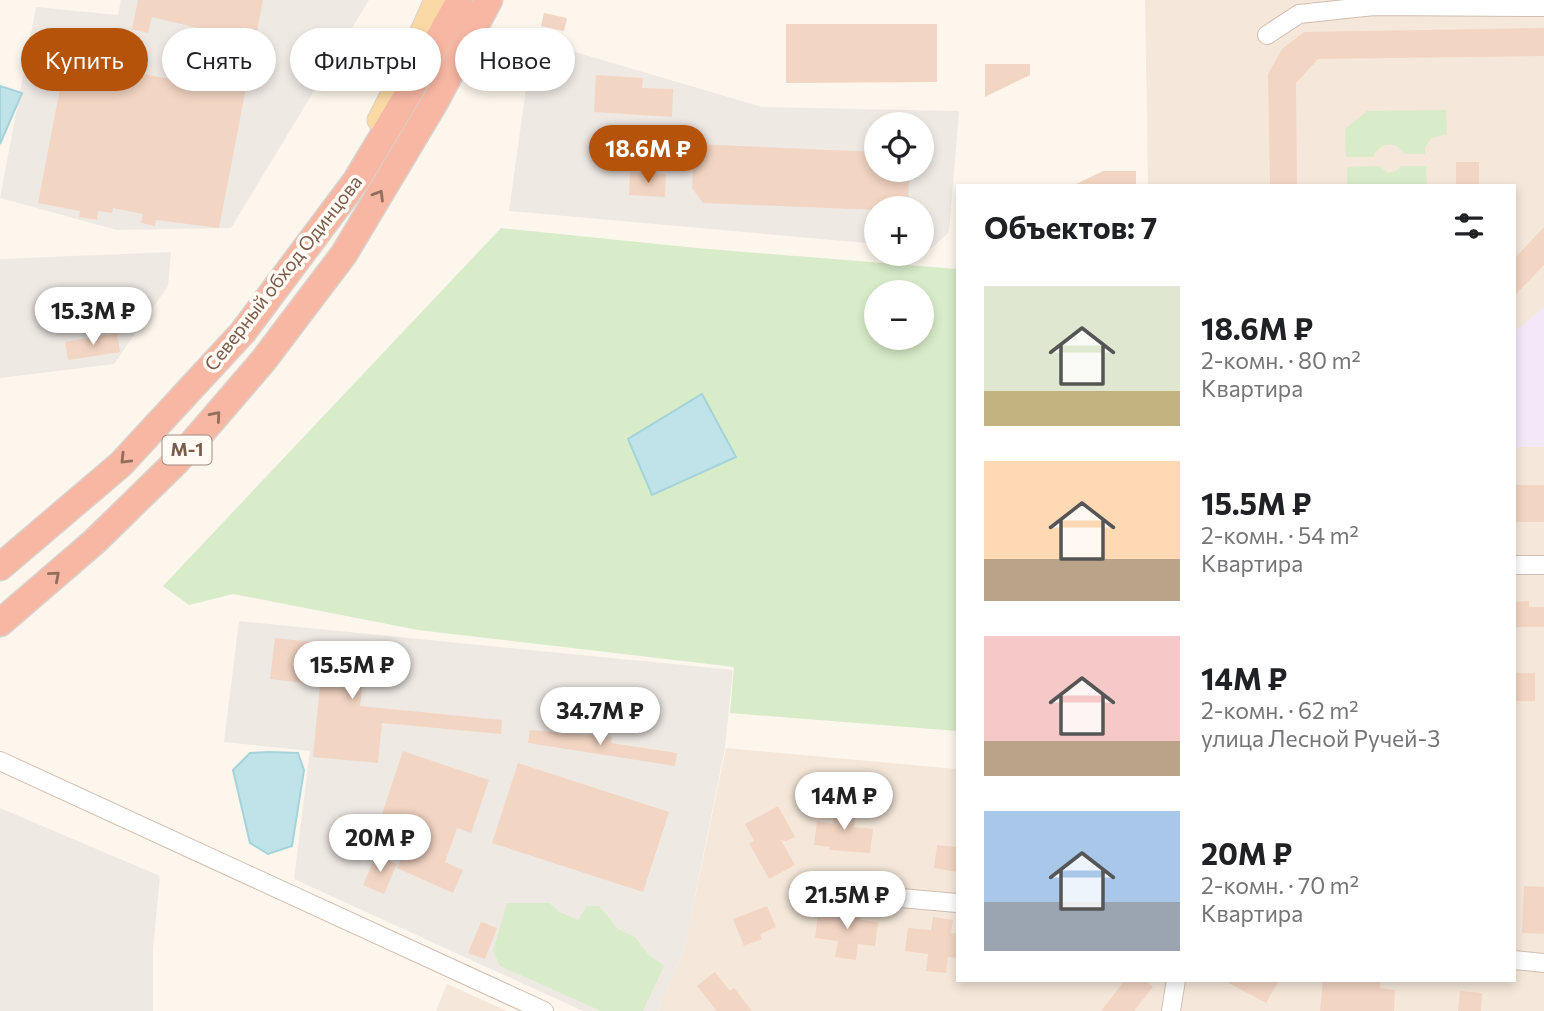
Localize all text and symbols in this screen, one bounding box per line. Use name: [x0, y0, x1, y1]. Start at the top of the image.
chip: Купить: [21, 28, 148, 91]
chip: Снять: [162, 28, 276, 91]
chip: Фильтры: [290, 28, 441, 91]
chip: Новое: [455, 28, 575, 91]
map controls: [864, 112, 934, 350]
button: locate: [864, 112, 934, 182]
pin: 18.6M ₽: [583, 125, 713, 185]
text: 18.6M ₽: [605, 134, 691, 162]
street label: Северный обход Одинцова: [199, 170, 366, 375]
one-way arrow: [371, 190, 384, 203]
button: +: [864, 196, 934, 266]
icon: filters: [1450, 207, 1488, 245]
text: Объектов: 7: [984, 208, 1157, 245]
button: −: [864, 280, 934, 350]
pin: 15.3M ₽: [28, 288, 158, 347]
text: 15.3M ₽: [51, 296, 135, 324]
text: 18.6M ₽: [1201, 309, 1313, 346]
icon: home: [1040, 314, 1124, 398]
text: 2-комн. · 80 m²: [1201, 346, 1361, 374]
text: Квартира: [1201, 374, 1303, 402]
one-way arrow: [208, 411, 220, 424]
road number: М-1: [162, 436, 212, 464]
one-way arrow: [121, 451, 134, 464]
text: 15.5M ₽: [1201, 484, 1312, 521]
icon: home: [1040, 489, 1124, 573]
text: 2-комн. · 54 m²: [1201, 521, 1359, 549]
text: Квартира: [1201, 549, 1303, 577]
one-way arrow: [47, 572, 60, 584]
pin: 15.5M ₽: [287, 642, 417, 701]
text: 15.5M ₽: [310, 650, 394, 678]
text: 14M ₽: [1201, 659, 1287, 696]
icon: home: [1040, 664, 1124, 748]
pin: 34.7M ₽: [535, 688, 665, 747]
text: 34.7M ₽: [556, 696, 644, 724]
text: 2-комн. · 62 m²: [1201, 696, 1358, 724]
text: улица Лесной Ручей-3: [1201, 724, 1440, 752]
pin: 14M ₽: [795, 772, 893, 832]
text: 14M ₽: [811, 781, 877, 809]
pin: 20M ₽: [331, 814, 429, 874]
text: 20M ₽: [345, 823, 415, 851]
text: 20M ₽: [1201, 834, 1292, 871]
icon: home: [1040, 839, 1124, 923]
text: 2-комн. · 70 m²: [1201, 871, 1359, 899]
pin: 21.5M ₽: [782, 872, 912, 931]
text: 21.5M ₽: [805, 880, 889, 908]
text: Квартира: [1201, 899, 1303, 927]

